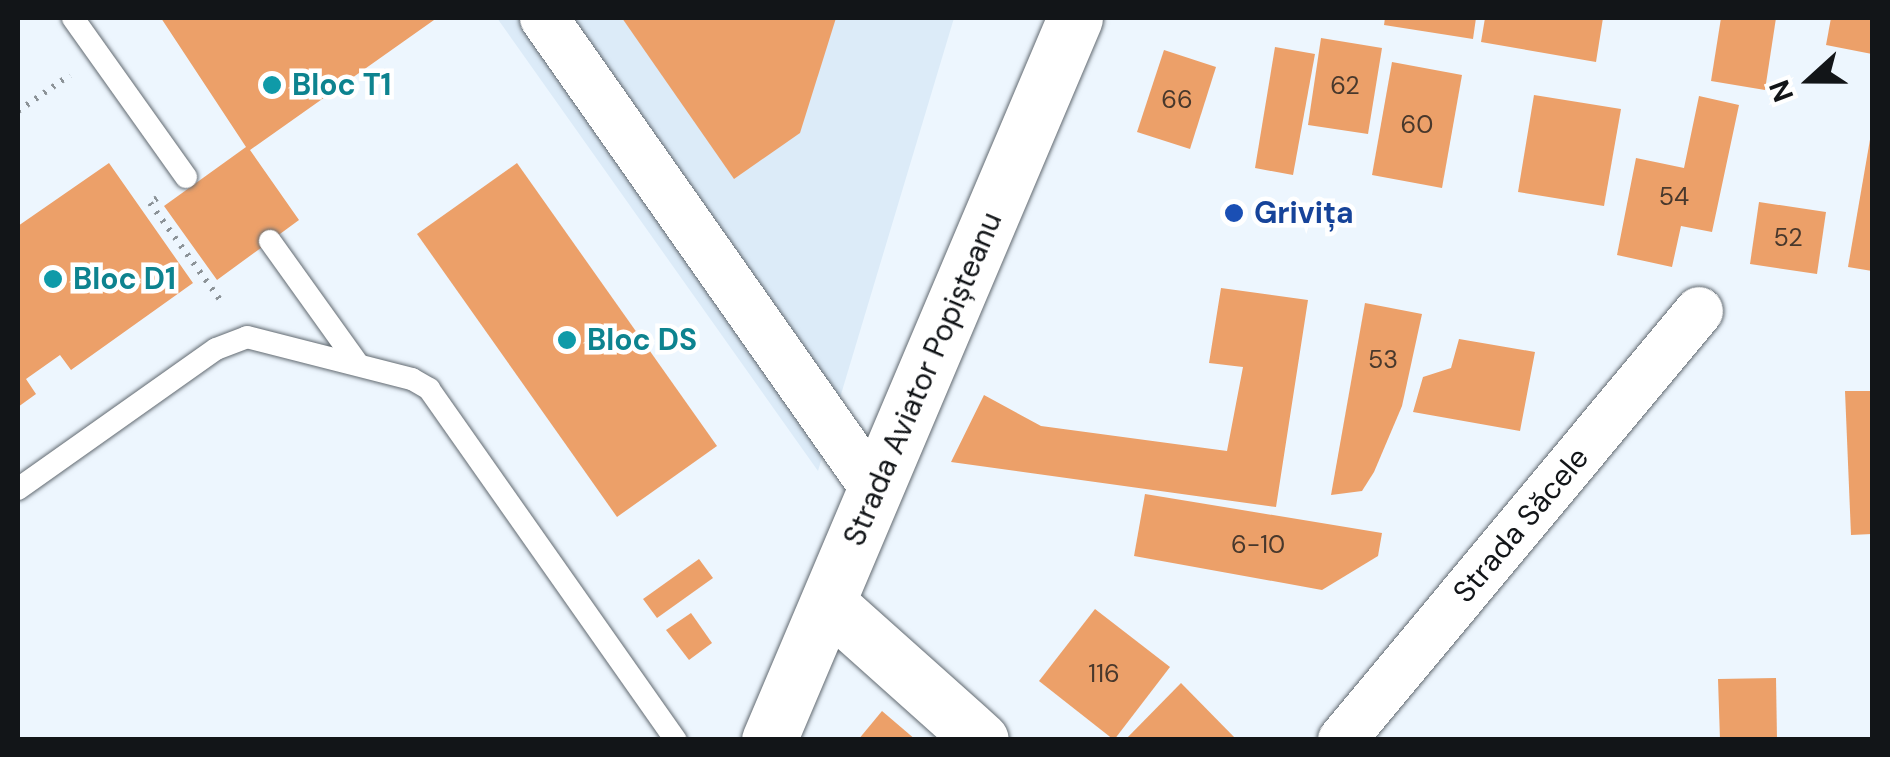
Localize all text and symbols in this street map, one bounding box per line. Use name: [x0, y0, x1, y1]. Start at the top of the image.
north arrow: [1760, 30, 1860, 130]
place label: Bloc T1: [292, 67, 392, 103]
house number: 62: [1330, 71, 1360, 101]
marker: Bloc T1: [261, 74, 283, 96]
text: N: [1761, 75, 1802, 107]
house number: 66: [1161, 85, 1193, 115]
house number: 60: [1401, 110, 1433, 140]
house number: 54: [1659, 182, 1689, 212]
place label: Grivița: [1254, 195, 1354, 231]
marker: Grivița: [1223, 202, 1245, 224]
street label: Strada Aviator Popișteanu: [836, 207, 1010, 551]
house number: 52: [1773, 223, 1803, 253]
place label: Bloc D1: [73, 261, 176, 297]
marker: Bloc D1: [42, 268, 64, 290]
place label: Bloc DS: [587, 322, 697, 358]
marker: Bloc DS: [556, 329, 578, 351]
house number: 53: [1368, 345, 1398, 375]
street label: Strada Săcele: [1446, 440, 1596, 610]
house number: 6-10: [1231, 530, 1285, 560]
house number: 116: [1088, 659, 1120, 689]

